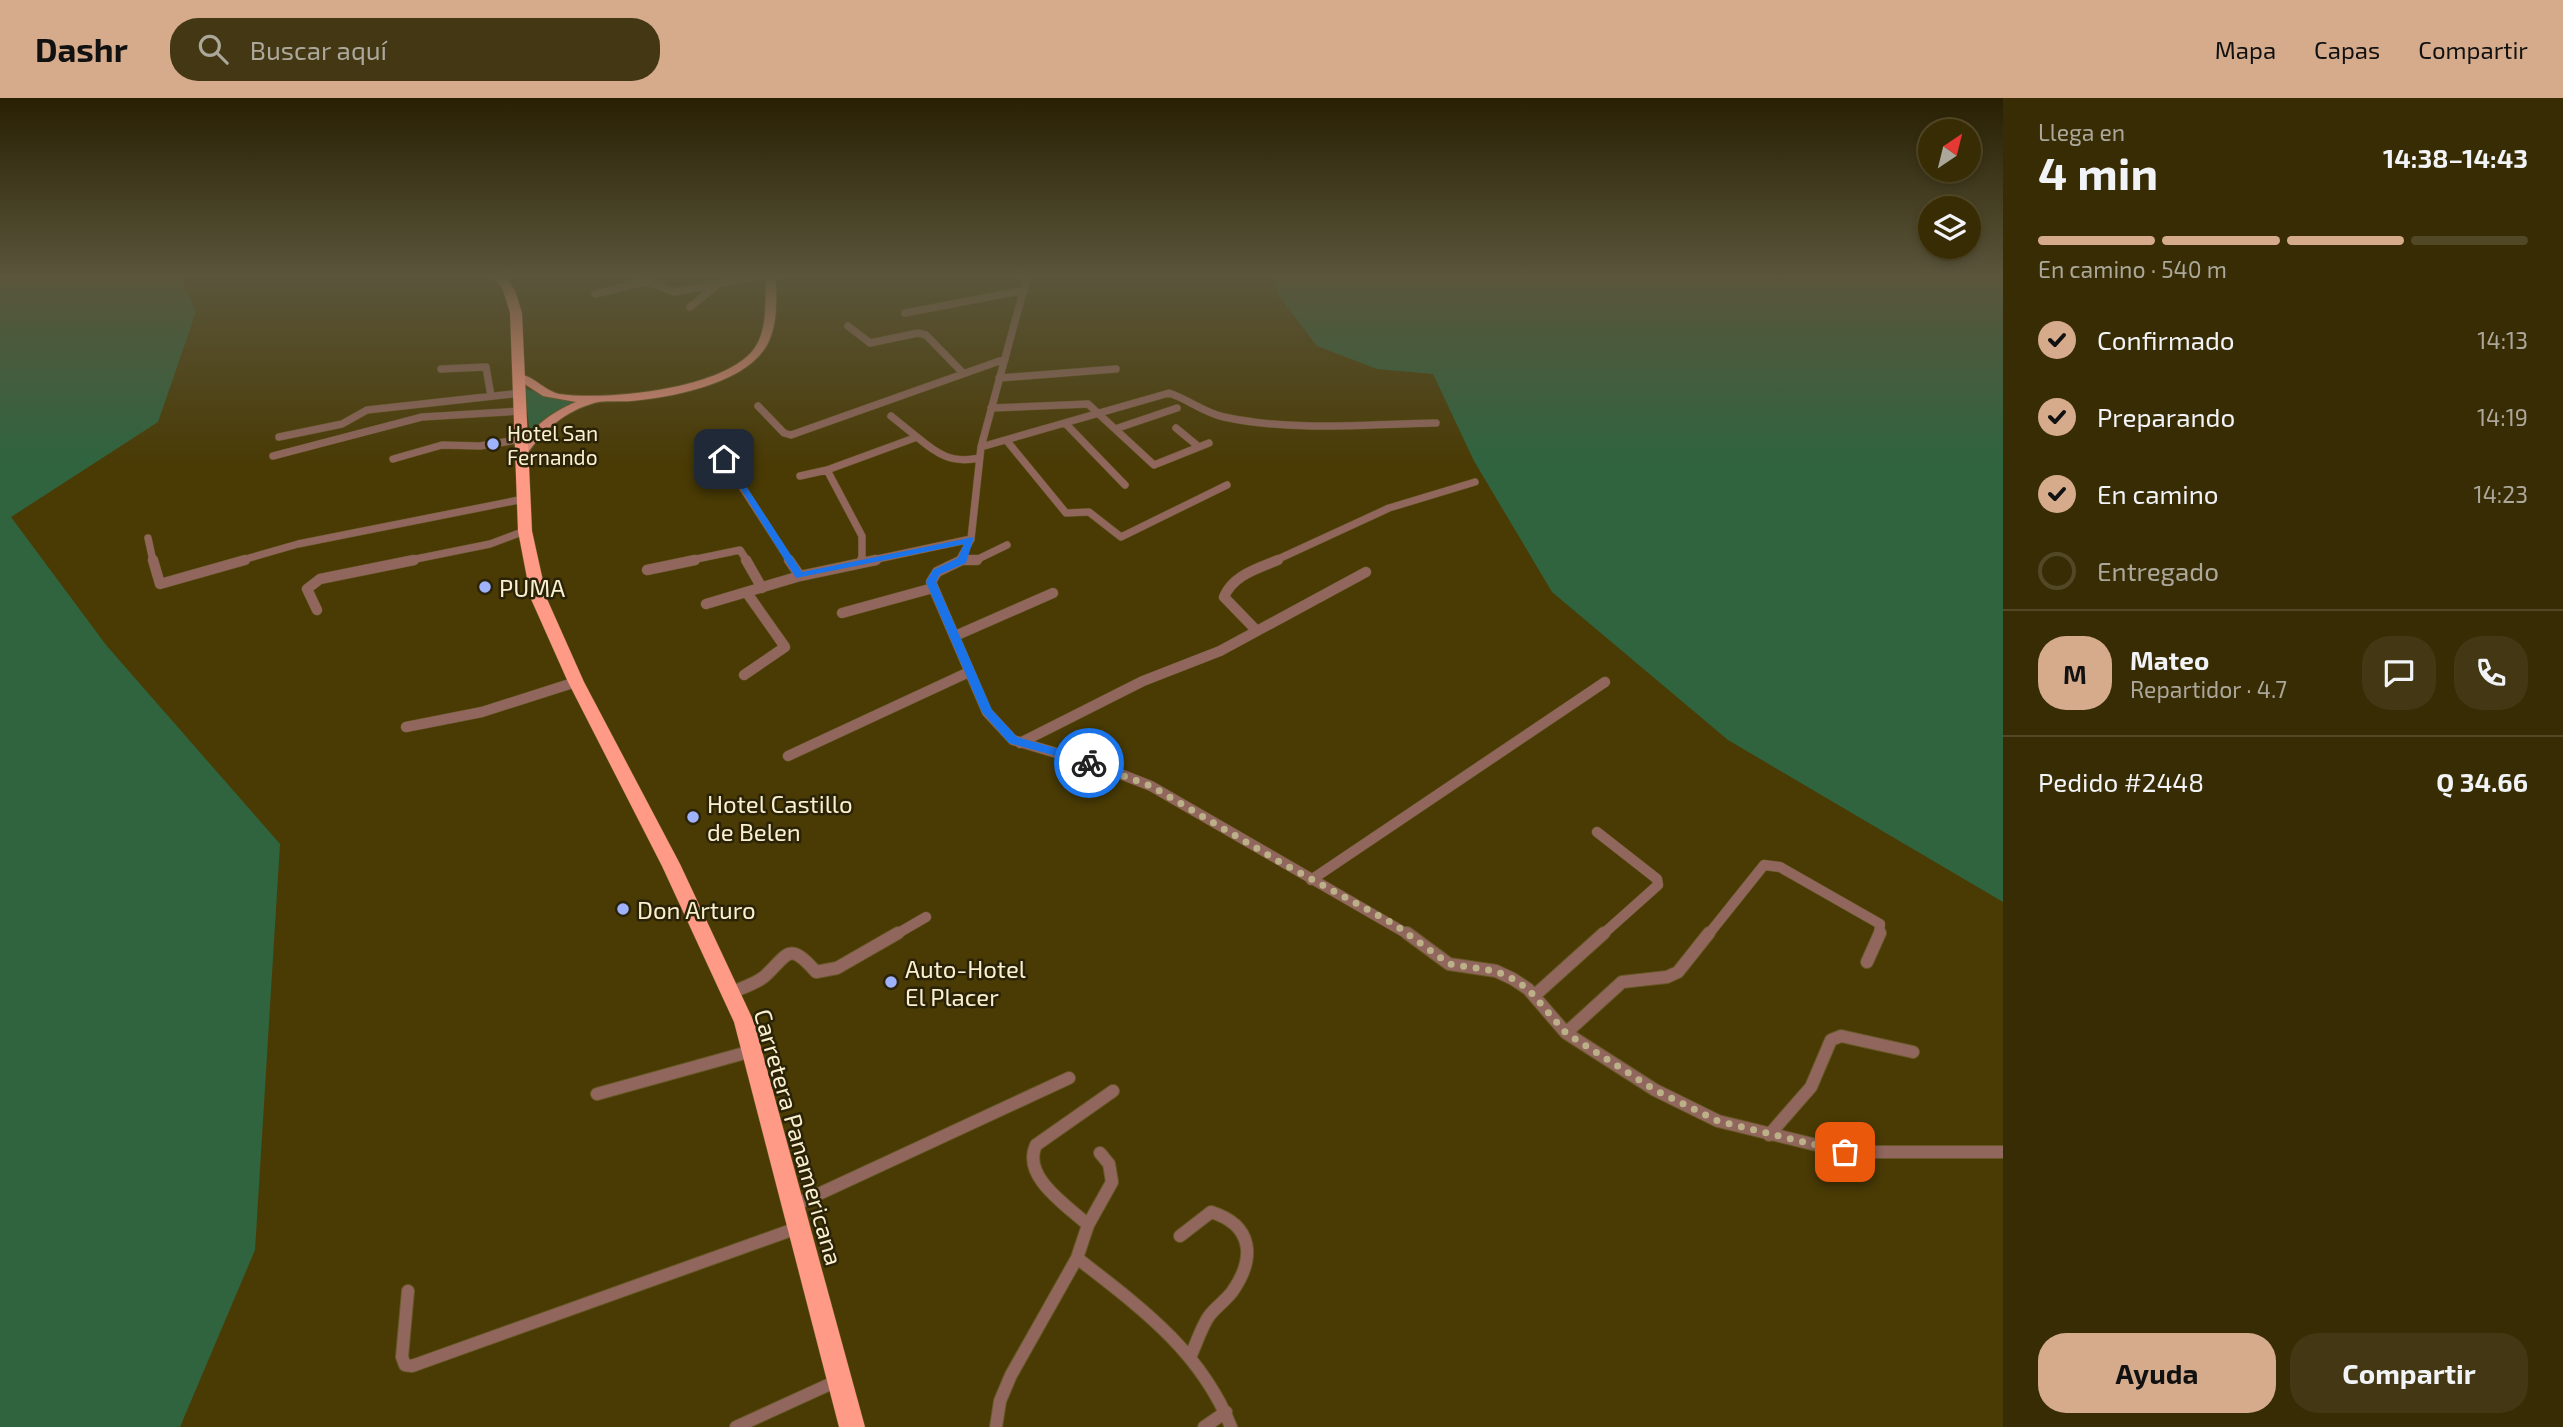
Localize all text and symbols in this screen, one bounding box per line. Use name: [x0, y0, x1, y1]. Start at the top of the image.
search box: [170, 18, 660, 81]
text: Dashr: [35, 29, 128, 69]
icon: search: [194, 30, 232, 68]
text: Buscar aquí: [250, 34, 387, 65]
text: Mapa: [2215, 35, 2276, 64]
text: Capas: [2314, 35, 2380, 64]
text: Compartir: [2418, 35, 2528, 64]
text: Llega en: [2038, 118, 2125, 146]
north arrow: [1918, 119, 1981, 182]
map controls: [1918, 119, 1981, 259]
text: 14:38–14:43: [2383, 142, 2528, 173]
text: 4 min: [2038, 144, 2158, 199]
button: layers: [1918, 196, 1981, 259]
text: En camino · 540 m: [2038, 255, 2227, 283]
icon: check: [2038, 321, 2076, 359]
text: Confirmado: [2097, 324, 2235, 355]
text: 14:13: [2477, 326, 2528, 354]
icon: check: [2038, 398, 2076, 436]
text: Preparando: [2097, 401, 2235, 432]
text: 14:19: [2477, 403, 2528, 431]
place label: Hotel San Fernando: [507, 420, 598, 469]
pin: [694, 429, 754, 489]
marker: Hotel San Fernando: [485, 436, 501, 452]
icon: home: [705, 440, 743, 478]
icon: check: [2038, 475, 2076, 513]
text: En camino: [2097, 478, 2219, 509]
text: 14:23: [2474, 480, 2528, 508]
text: Entregado: [2097, 555, 2219, 586]
place label: PUMA: [499, 573, 565, 602]
marker: PUMA: [477, 579, 493, 595]
button: chat: [2362, 636, 2436, 710]
button: phone: [2454, 636, 2528, 710]
text: Mateo: [2130, 644, 2209, 675]
text: M: [2063, 658, 2087, 689]
text: Repartidor · 4.7: [2130, 675, 2287, 703]
courier: [1054, 728, 1124, 798]
icon: bike: [1070, 744, 1108, 782]
text: Pedido #2448: [2038, 766, 2204, 797]
text: Q 34.66: [2436, 766, 2528, 797]
place label: Hotel Castillo de Belen: [707, 789, 853, 846]
marker: Hotel Castillo de Belen: [685, 809, 701, 825]
place label: Don Arturo: [637, 895, 756, 924]
marker: Don Arturo: [615, 901, 631, 917]
place label: Auto-Hotel El Placer: [905, 954, 1026, 1011]
marker: Auto-Hotel El Placer: [883, 974, 899, 990]
street label: Carretera Panamericana: [749, 1006, 849, 1268]
pin: [1815, 1122, 1875, 1182]
icon: bag: [1826, 1133, 1864, 1171]
button: Ayuda: [2038, 1333, 2276, 1413]
button: Compartir: [2290, 1333, 2528, 1413]

